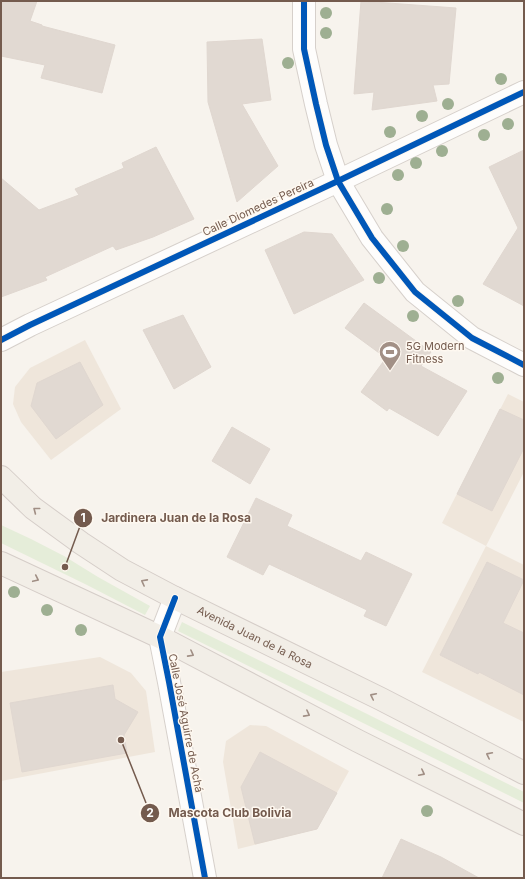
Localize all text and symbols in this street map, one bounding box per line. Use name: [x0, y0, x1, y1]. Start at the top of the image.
street label: Calle Diomedes Pereira: [200, 175, 316, 239]
sports icon: 5G Modern Fitness: [377, 339, 403, 372]
place label: 5G Modern Fitness: [406, 339, 464, 366]
callout: Jardinera Juan de la Rosa: [73, 506, 258, 530]
one-way arrow: [33, 507, 40, 515]
text: 1: [80, 510, 86, 525]
text: Jardinera Juan de la Rosa: [101, 510, 251, 525]
one-way arrow: [33, 575, 40, 583]
one-way arrow: [141, 579, 149, 586]
street label: Avenida Juan de la Rosa: [195, 603, 315, 671]
one-way arrow: [187, 649, 195, 657]
street label: Calle José Aguirre de Achá: [166, 652, 206, 794]
one-way arrow: [370, 693, 378, 701]
one-way arrow: [302, 709, 310, 717]
one-way arrow: [486, 752, 494, 760]
one-way arrow: [418, 768, 426, 776]
callout: Mascota Club Bolivia: [140, 801, 299, 825]
text: 2: [146, 805, 154, 820]
text: Mascota Club Bolivia: [169, 805, 291, 820]

